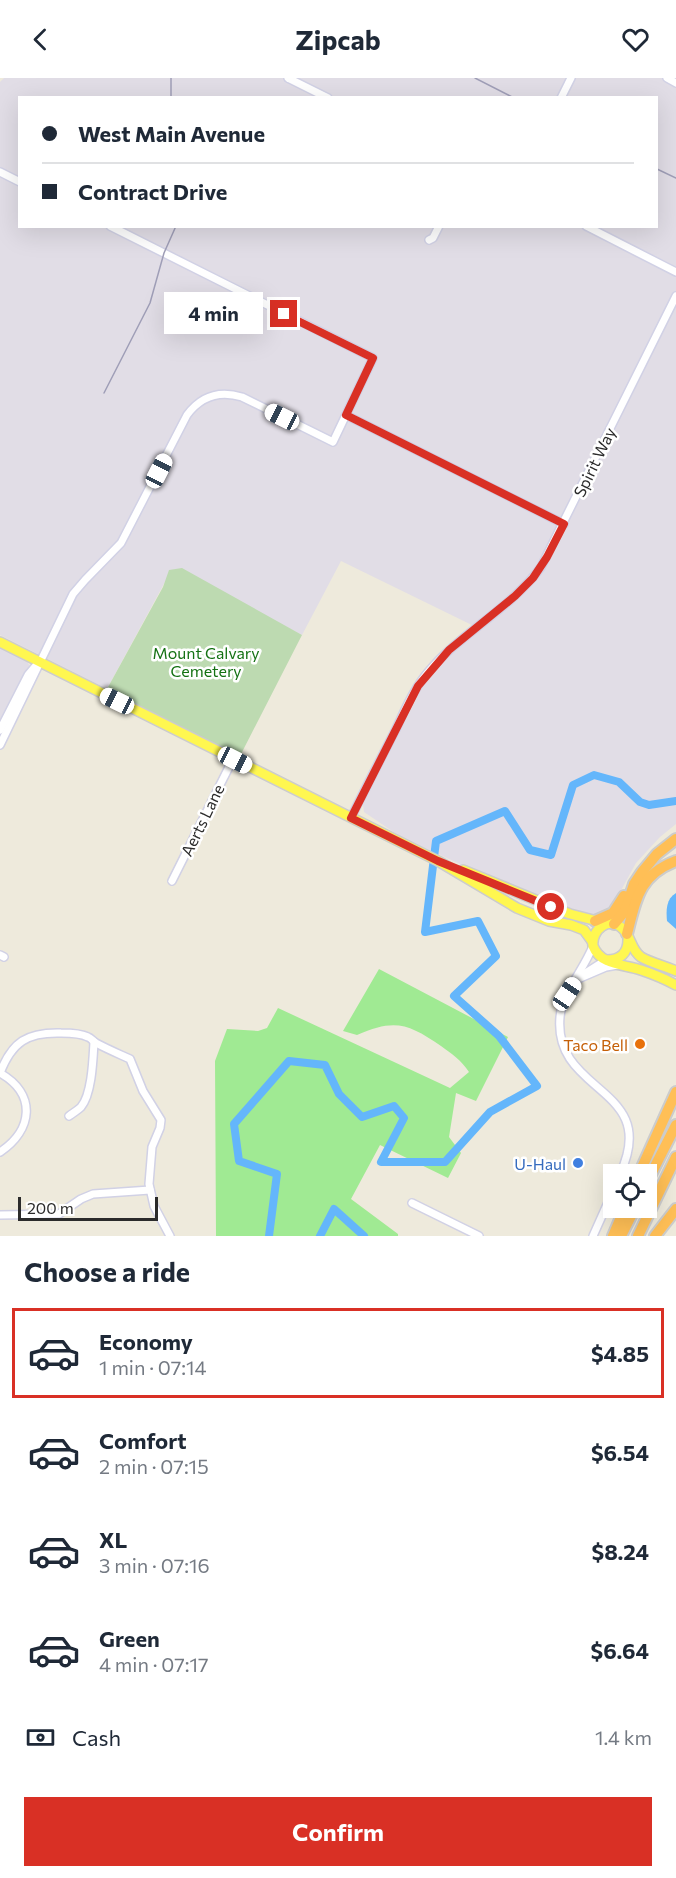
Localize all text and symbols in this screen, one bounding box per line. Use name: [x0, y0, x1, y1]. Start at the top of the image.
icon: back: [24, 23, 57, 56]
text: Zipcab: [295, 23, 381, 56]
icon: heart: [619, 23, 652, 56]
text: West Main Avenue: [78, 120, 265, 147]
text: Contract Drive: [78, 178, 227, 205]
callout: 4 min: [164, 293, 263, 335]
route end: [270, 300, 297, 327]
text: 4 min: [188, 301, 239, 325]
car: [262, 401, 302, 433]
street label: Spirit Way: [569, 424, 619, 500]
car: [143, 451, 175, 491]
park label: Mount Calvary Cemetery: [152, 643, 260, 680]
car: [97, 685, 137, 717]
car: [215, 744, 255, 776]
street label: Aerts Lane: [176, 781, 228, 859]
route start: [537, 893, 564, 920]
car: [549, 974, 585, 1014]
place label: Taco Bell: [563, 1035, 628, 1054]
marker: Taco Bell: [633, 1037, 647, 1051]
place label: U-Haul: [514, 1154, 566, 1173]
marker: U-Haul: [571, 1156, 585, 1170]
map controls: [603, 1164, 657, 1218]
button: locate: [603, 1164, 657, 1218]
scale bar: [18, 1194, 158, 1222]
text: 200 m: [27, 1198, 74, 1217]
text: Choose a ride: [24, 1255, 190, 1288]
icon: car: [27, 1326, 81, 1380]
text: Economy: [99, 1328, 193, 1355]
text: $4.85: [591, 1340, 649, 1367]
text: 1 min · 07:14: [99, 1355, 207, 1379]
icon: car: [27, 1425, 81, 1479]
text: Comfort: [99, 1427, 187, 1454]
text: $6.54: [591, 1439, 649, 1466]
text: 2 min · 07:15: [99, 1454, 209, 1478]
icon: car: [27, 1524, 81, 1578]
text: XL: [99, 1526, 127, 1553]
text: $8.24: [592, 1538, 649, 1565]
text: 3 min · 07:16: [99, 1553, 210, 1577]
icon: car: [27, 1623, 81, 1677]
text: Green: [99, 1625, 160, 1652]
text: $6.64: [591, 1637, 649, 1664]
text: 4 min · 07:17: [99, 1652, 209, 1676]
icon: cash: [24, 1721, 57, 1754]
text: Cash: [72, 1724, 121, 1751]
text: 1.4 km: [595, 1725, 652, 1749]
button: Confirm: [24, 1797, 652, 1866]

